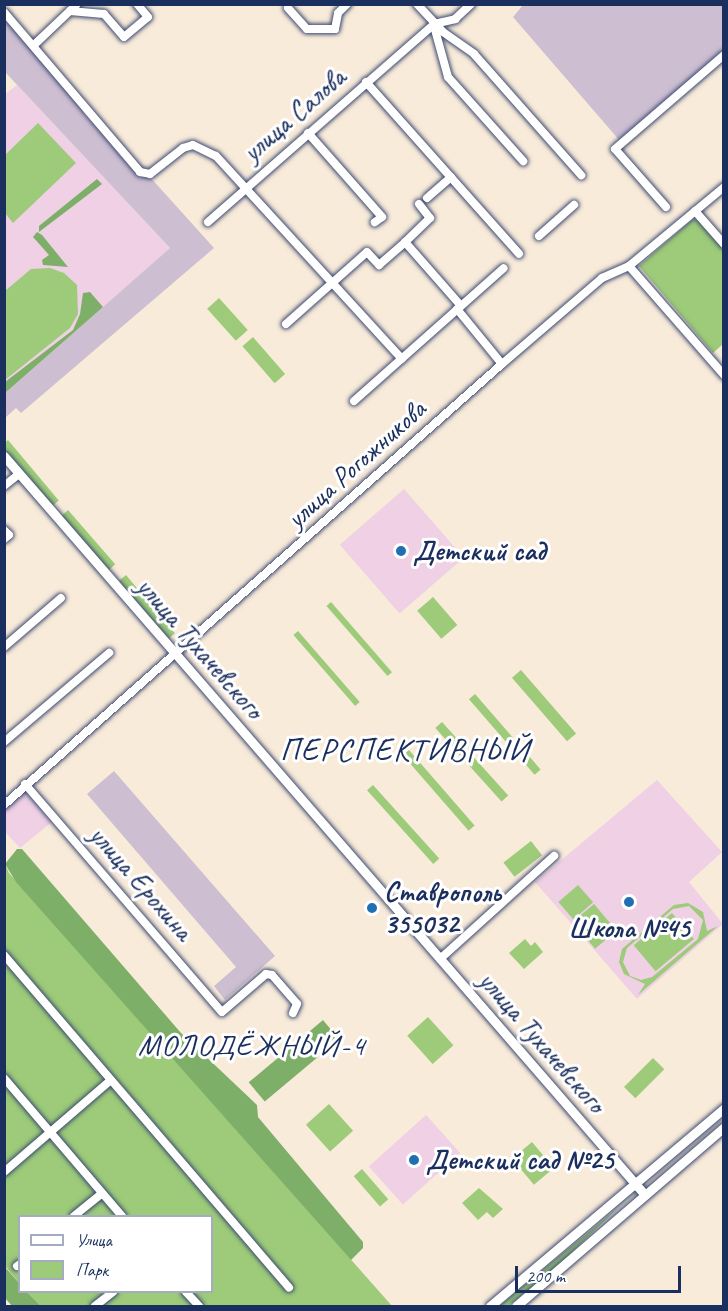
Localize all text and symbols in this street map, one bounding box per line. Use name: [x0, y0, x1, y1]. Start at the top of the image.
street label: улица Салова: [235, 61, 353, 169]
street label: улица Рогожникова: [279, 393, 433, 535]
place label: Детский сад: [413, 534, 546, 568]
marker: Детский сад: [394, 544, 408, 558]
street label: улица Тухачевского: [129, 570, 271, 726]
district label: ПЕРСПЕКТИВНЫЙ: [280, 731, 530, 769]
street label: улица Ерохина: [82, 819, 200, 947]
place label: Ставрополь 355032: [384, 875, 501, 941]
marker: Школа №45: [622, 895, 636, 909]
marker: Ставрополь 355032: [365, 901, 379, 915]
place label: Школа №45: [568, 911, 690, 945]
street label: улица Тухачевского: [471, 964, 613, 1120]
district label: МОЛОДЁЖНЫЙ-4: [138, 1027, 366, 1063]
place label: Детский сад №25: [426, 1143, 613, 1177]
marker: Детский сад №25: [407, 1153, 421, 1167]
legend: [18, 1215, 213, 1293]
text: Улица: [76, 1229, 112, 1251]
scale bar: [518, 1254, 684, 1292]
text: Парк: [76, 1259, 108, 1281]
text: 200 m: [526, 1265, 565, 1287]

